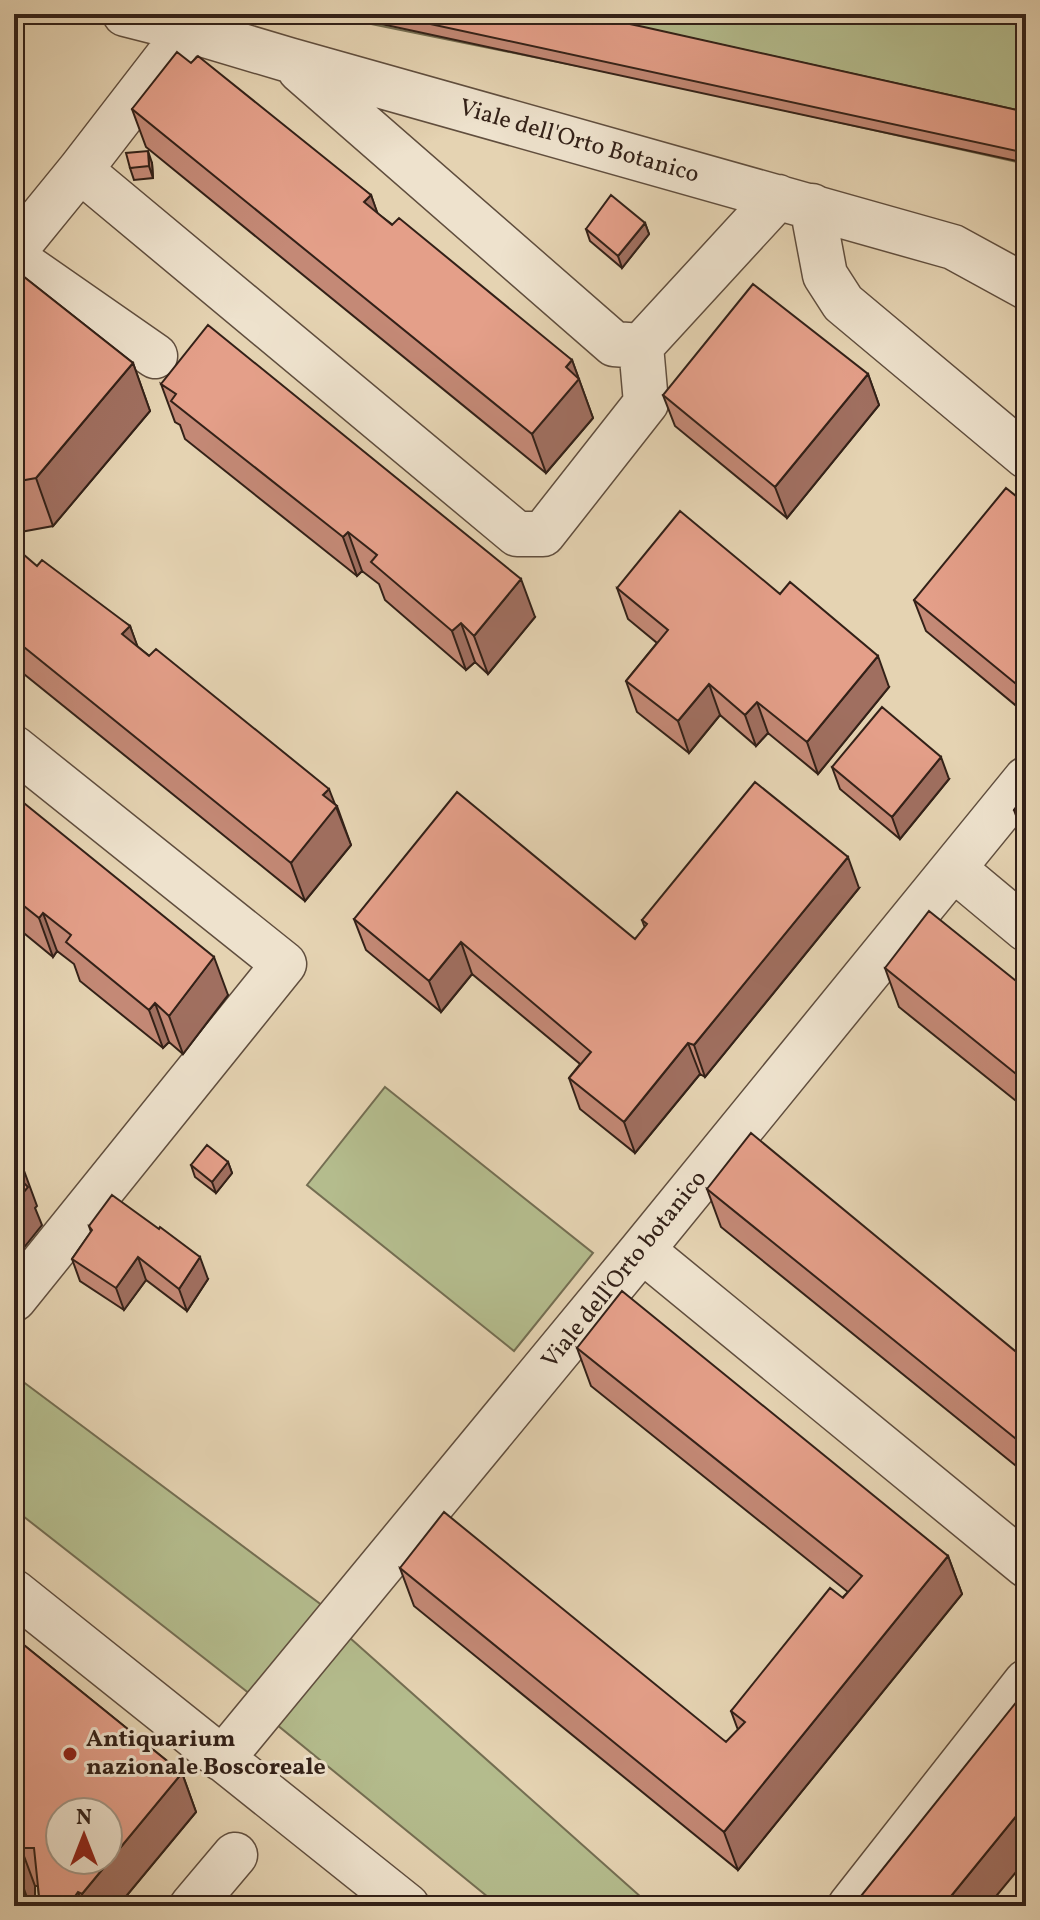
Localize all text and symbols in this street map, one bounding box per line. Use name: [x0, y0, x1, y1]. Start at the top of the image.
street label: Viale dell'Orto Botanico: [455, 91, 703, 193]
street label: Viale dell'Orto botanico: [534, 1164, 716, 1376]
place label: Antiquarium nazionale Boscoreale: [86, 1723, 326, 1785]
marker: Antiquarium nazionale Boscoreale: [61, 1745, 79, 1763]
north arrow: [44, 1796, 124, 1876]
text: N: [76, 1803, 92, 1834]

